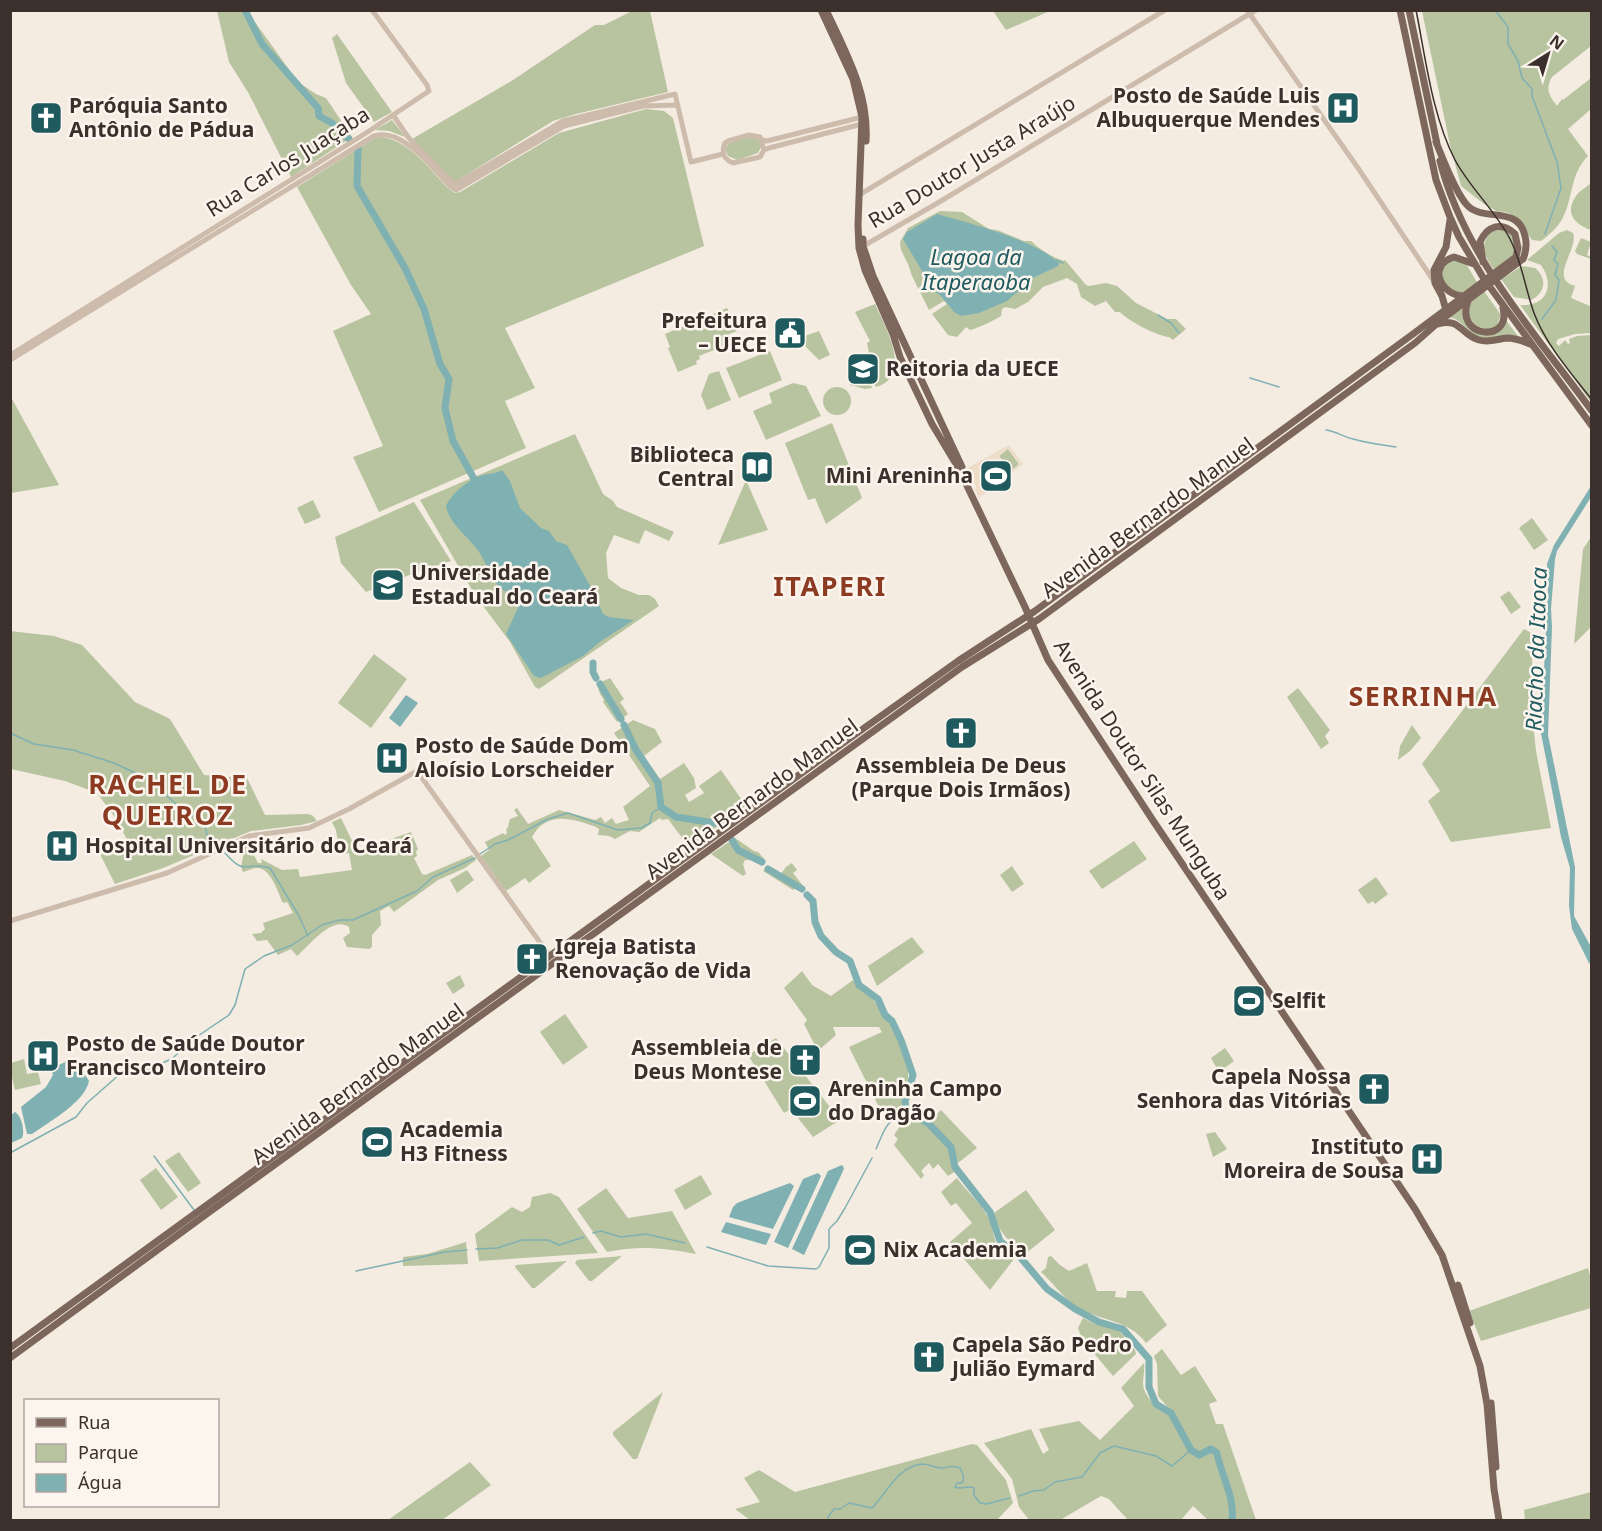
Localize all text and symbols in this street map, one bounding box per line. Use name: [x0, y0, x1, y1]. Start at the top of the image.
north arrow: [1518, 24, 1578, 84]
text: N: [1545, 29, 1569, 55]
place label: Posto de Saúde Luis Albuquerque Mendes: [1097, 81, 1320, 133]
street label: Rua Doutor Justa Araújo: [863, 88, 1080, 234]
hospital icon: Posto de Saúde Luis Albuquerque Mendes: [1325, 90, 1361, 126]
place label: Paróquia Santo Antônio de Pádua: [69, 91, 254, 143]
church icon: Paróquia Santo Antônio de Pádua: [28, 100, 64, 136]
street label: Rua Carlos Juaçaba: [200, 100, 374, 223]
water label: Lagoa da Itaperaoba: [920, 241, 1031, 296]
place label: Prefeitura – UECE: [661, 306, 767, 358]
public building icon: Prefeitura – UECE: [772, 315, 808, 351]
school or university icon: Reitoria da UECE: [845, 351, 881, 387]
place label: Reitoria da UECE: [886, 354, 1059, 382]
street label: Avenida Bernardo Manuel: [1035, 430, 1260, 604]
place label: Biblioteca Central: [630, 440, 734, 492]
library icon: Biblioteca Central: [739, 449, 775, 485]
sports icon: Mini Areninha: [978, 458, 1014, 494]
place label: Mini Areninha: [826, 461, 973, 489]
place label: Universidade Estadual do Ceará: [411, 558, 598, 610]
water label: Riacho da Itaoca: [1517, 566, 1553, 732]
school or university icon: Universidade Estadual do Ceará: [370, 567, 406, 603]
district label: ITAPERI: [773, 567, 887, 604]
street label: Avenida Doutor Silas Munguba: [1048, 634, 1238, 905]
district label: SERRINHA: [1348, 677, 1498, 714]
street label: Avenida Bernardo Manuel: [639, 711, 864, 885]
church icon: Assembleia De Deus (Parque Dois Irmãos): [943, 715, 979, 751]
place label: Posto de Saúde Dom Aloísio Lorscheider: [415, 731, 629, 783]
hospital icon: Posto de Saúde Dom Aloísio Lorscheider: [374, 740, 410, 776]
place label: Assembleia De Deus (Parque Dois Irmãos): [852, 751, 1070, 803]
district label: RACHEL DE QUEIROZ: [88, 765, 248, 833]
hospital icon: Hospital Universitário do Ceará: [44, 828, 80, 864]
place label: Hospital Universitário do Ceará: [85, 831, 412, 859]
place label: Igreja Batista Renovação de Vida: [555, 932, 751, 984]
church icon: Igreja Batista Renovação de Vida: [514, 941, 550, 977]
sports icon: Selfit: [1231, 983, 1267, 1019]
place label: Selfit: [1272, 986, 1326, 1014]
street label: Avenida Bernardo Manuel: [245, 996, 470, 1170]
place label: Posto de Saúde Doutor Francisco Monteiro: [66, 1029, 305, 1081]
place label: Assembleia de Deus Montese: [631, 1033, 782, 1085]
hospital icon: Posto de Saúde Doutor Francisco Monteiro: [25, 1038, 61, 1074]
church icon: Assembleia de Deus Montese: [787, 1042, 823, 1078]
place label: Capela Nossa Senhora das Vitórias: [1137, 1062, 1351, 1114]
church icon: Capela Nossa Senhora das Vitórias: [1356, 1071, 1392, 1107]
place label: Areninha Campo do Dragão: [828, 1074, 1002, 1126]
sports icon: Areninha Campo do Dragão: [787, 1083, 823, 1119]
place label: Academia H3 Fitness: [400, 1115, 508, 1167]
sports icon: Academia H3 Fitness: [359, 1124, 395, 1160]
place label: Instituto Moreira de Sousa: [1224, 1132, 1404, 1184]
hospital icon: Instituto Moreira de Sousa: [1409, 1141, 1445, 1177]
sports icon: Nix Academia: [842, 1232, 878, 1268]
place label: Nix Academia: [883, 1235, 1027, 1263]
place label: Capela São Pedro Julião Eymard: [950, 1330, 1132, 1382]
church icon: Capela São Pedro Julião Eymard: [911, 1339, 947, 1375]
legend: [24, 1399, 219, 1507]
text: Rua: [78, 1410, 110, 1434]
text: Parque: [78, 1440, 138, 1464]
text: Água: [78, 1470, 122, 1494]

